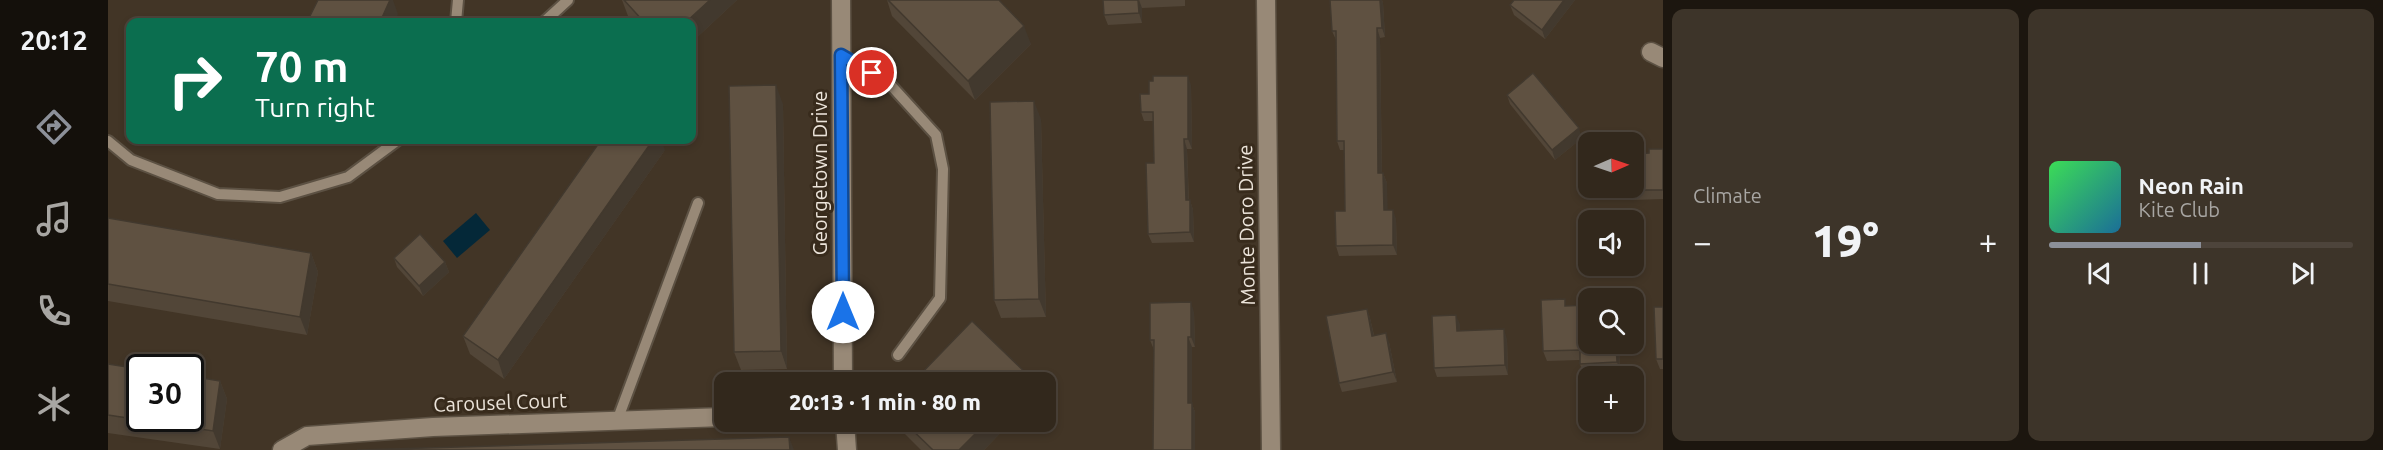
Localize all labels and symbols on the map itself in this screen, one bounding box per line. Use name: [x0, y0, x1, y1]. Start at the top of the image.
pin: [846, 47, 897, 98]
street label: Georgetown Drive: [808, 91, 831, 255]
north arrow: [1578, 132, 1644, 198]
street label: Monte Doro Drive: [1233, 144, 1259, 306]
position arrow: [811, 280, 875, 344]
speed limit sign: 30: [126, 354, 204, 432]
street label: Carousel Court: [433, 388, 567, 416]

